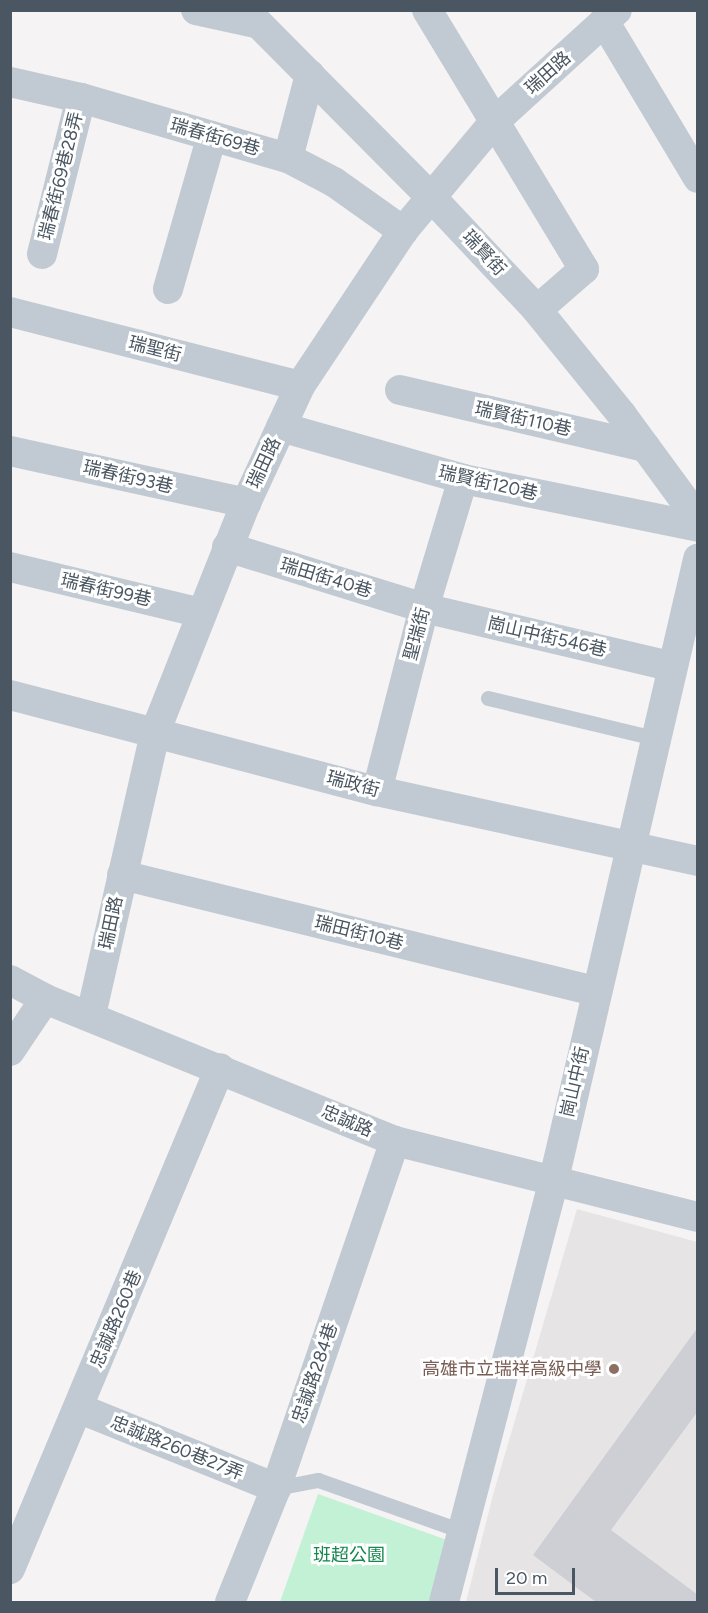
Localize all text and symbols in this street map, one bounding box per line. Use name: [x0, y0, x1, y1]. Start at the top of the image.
street label: 瑞田路: [521, 47, 575, 99]
street label: 瑞春街69巷28弄: [35, 110, 87, 242]
street label: 瑞春街69巷: [168, 114, 262, 160]
street label: 瑞賢街: [458, 226, 510, 280]
street label: 瑞聖街: [126, 332, 184, 366]
street label: 瑞賢街110巷: [473, 397, 573, 441]
street label: 瑞田路: [243, 434, 285, 492]
street label: 瑞春街93巷: [81, 456, 175, 498]
street label: 瑞賢街120巷: [436, 461, 540, 505]
street label: 瑞田街40巷: [278, 554, 374, 602]
street label: 瑞春街99巷: [59, 569, 153, 611]
street label: 聖瑞街: [400, 605, 434, 663]
street label: 崗山中街546巷: [485, 613, 609, 661]
street label: 瑞政街: [324, 767, 382, 801]
street label: 瑞田路: [95, 894, 127, 952]
street label: 瑞田街10巷: [312, 912, 406, 954]
street label: 崗山中街: [556, 1044, 594, 1120]
street label: 忠誠路: [318, 1101, 376, 1141]
street label: 忠誠路260巷: [86, 1267, 146, 1371]
street label: 忠誠路284巷: [288, 1320, 342, 1426]
place label: 高雄市立瑞祥高級中學: [422, 1358, 602, 1380]
marker: 高雄市立瑞祥高級中學: [607, 1362, 621, 1376]
street label: 忠誠路260巷27弄: [107, 1411, 247, 1485]
park label: 班超公園: [313, 1544, 385, 1566]
scale bar: [498, 1556, 578, 1594]
text: 20 m: [506, 1567, 547, 1589]

